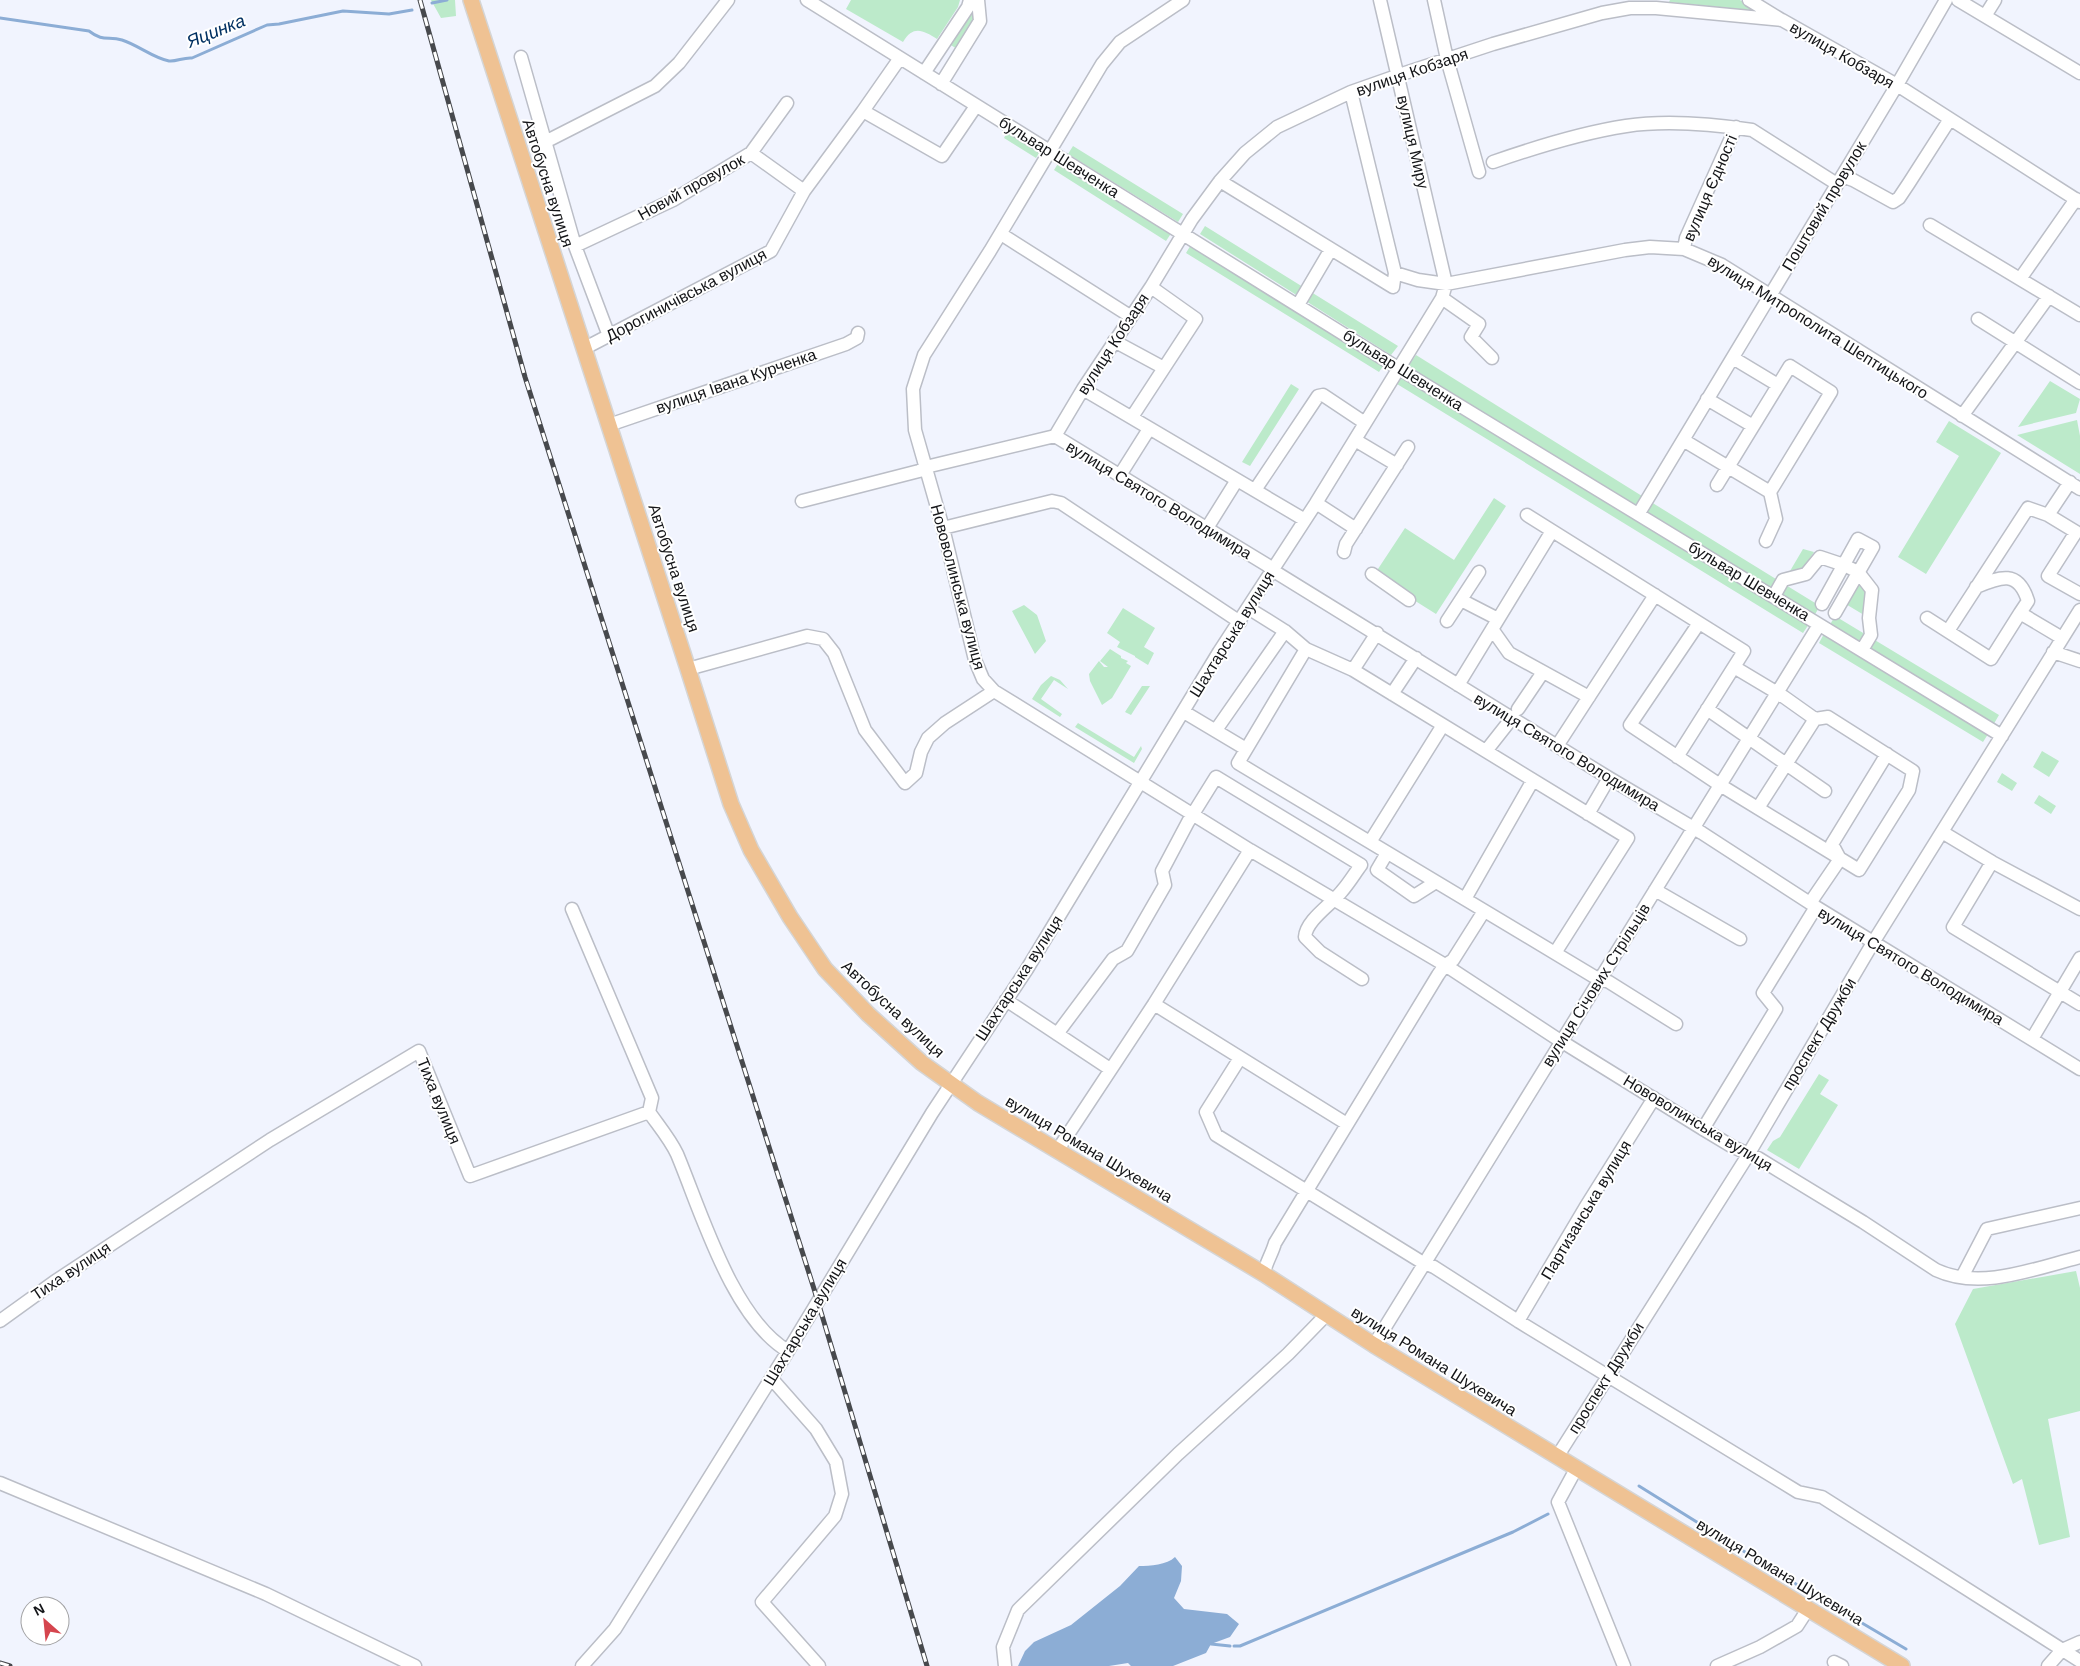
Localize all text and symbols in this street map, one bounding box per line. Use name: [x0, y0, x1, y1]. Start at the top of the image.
water label: Яцинка: [183, 10, 248, 52]
street label: вулиця Кобзаря: [1787, 18, 1897, 92]
street label: вулиця Кобзаря: [1354, 45, 1470, 99]
street label: вулиця Миру: [1394, 94, 1432, 190]
street label: бульвар Шевченка: [996, 113, 1122, 201]
street label: Автобусна вулиця: [519, 117, 577, 249]
street label: вулиця Єдності: [1680, 132, 1740, 244]
street label: Поштовий провулок: [1779, 137, 1870, 274]
street label: Новий провулок: [635, 150, 748, 223]
street label: Дорогиничівська вулиця: [603, 245, 769, 345]
street label: вулиця Митрополита Шептицького: [1705, 252, 1931, 402]
street label: вулиця Кобзаря: [1074, 290, 1152, 398]
street label: бульвар Шевченка: [1340, 326, 1466, 414]
street label: вулиця Івана Курченка: [654, 346, 818, 416]
street label: вулиця Святого Володимира: [1063, 438, 1255, 562]
street label: Автобусна вулиця: [645, 502, 703, 634]
street label: Нововолинська вулиця: [928, 502, 988, 672]
street label: бульвар Шевченка: [1685, 538, 1813, 624]
street label: Шахтарська вулиця: [1186, 568, 1278, 700]
street label: вулиця Святого Володимира: [1471, 690, 1663, 814]
street label: вулиця Січових Стрільців: [1539, 900, 1653, 1070]
street label: вулиця Святого Володимира: [1815, 904, 2007, 1028]
street label: Шахтарська вулиця: [972, 912, 1066, 1044]
street label: Автобусна вулиця: [838, 957, 948, 1061]
street label: проспект Дружби: [1779, 975, 1859, 1093]
street label: Тиха вулиця: [414, 1056, 464, 1146]
street label: Нововолинська вулиця: [1621, 1072, 1775, 1174]
street label: вулиця Романа Шухевича: [1003, 1092, 1175, 1206]
street label: Партизанська вулиця: [1538, 1137, 1634, 1283]
street label: Тиха вулиця: [28, 1238, 114, 1304]
street label: Шахтарська вулиця: [760, 1255, 850, 1389]
street label: вулиця Романа Шухевича: [1348, 1303, 1520, 1419]
street label: проспект Дружби: [1565, 1319, 1647, 1437]
street label: вулиця Романа Шухевича: [1694, 1515, 1866, 1629]
north arrow: [20, 1596, 70, 1646]
text: N: [31, 1600, 47, 1619]

